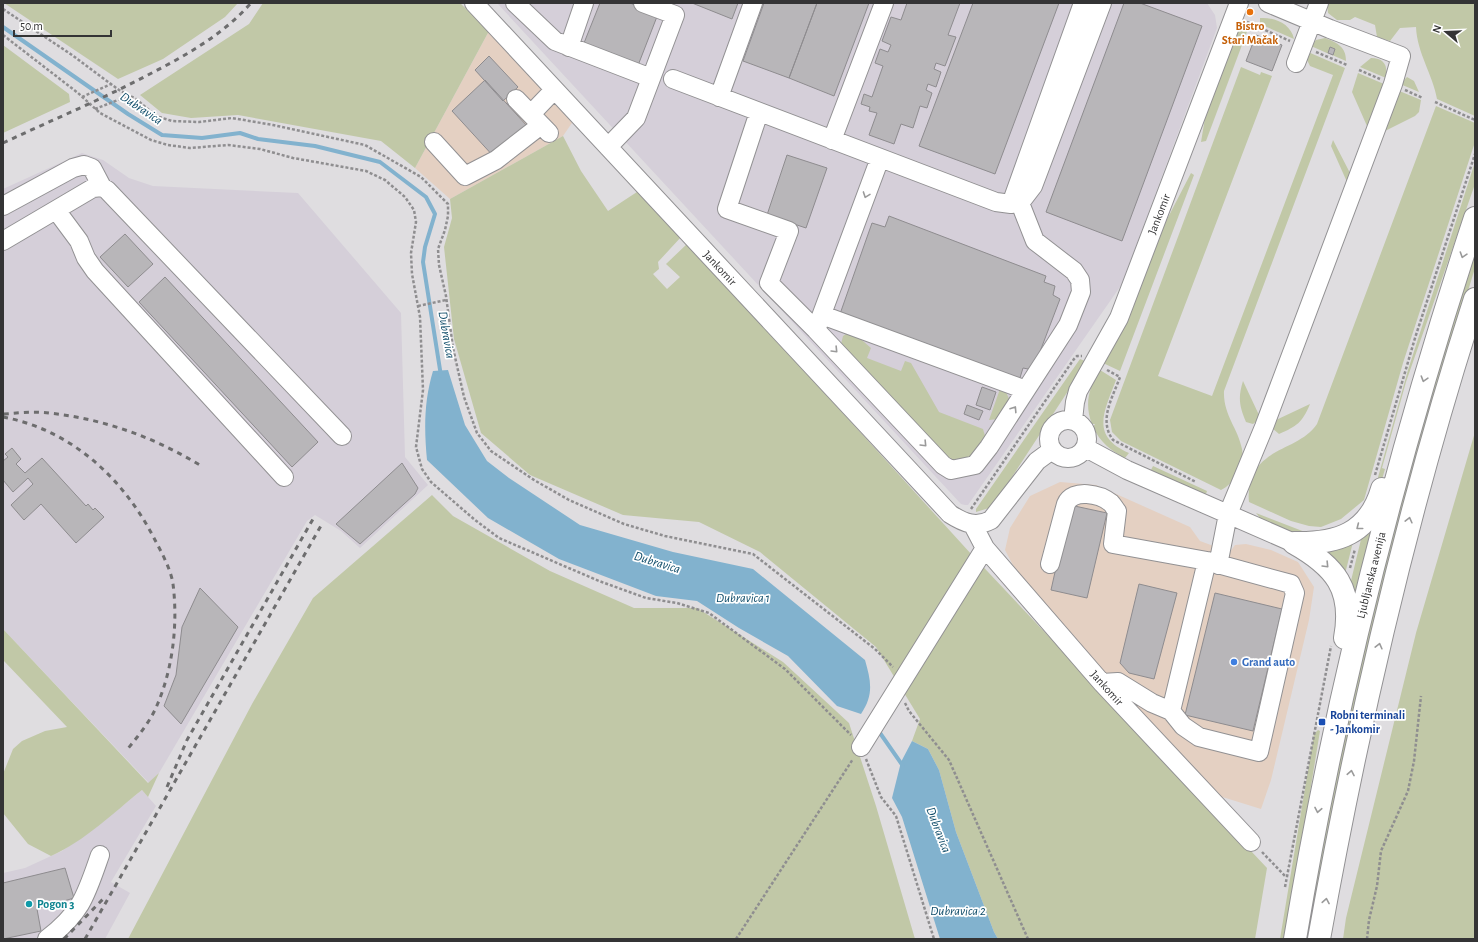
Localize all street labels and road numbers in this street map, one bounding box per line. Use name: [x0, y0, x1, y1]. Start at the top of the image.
street label: Jankomir: [1146, 192, 1172, 236]
street label: Jankomir: [701, 248, 739, 288]
street label: Ljubljanska avenija: [1354, 530, 1389, 620]
street label: Jankomir: [1088, 668, 1126, 708]

